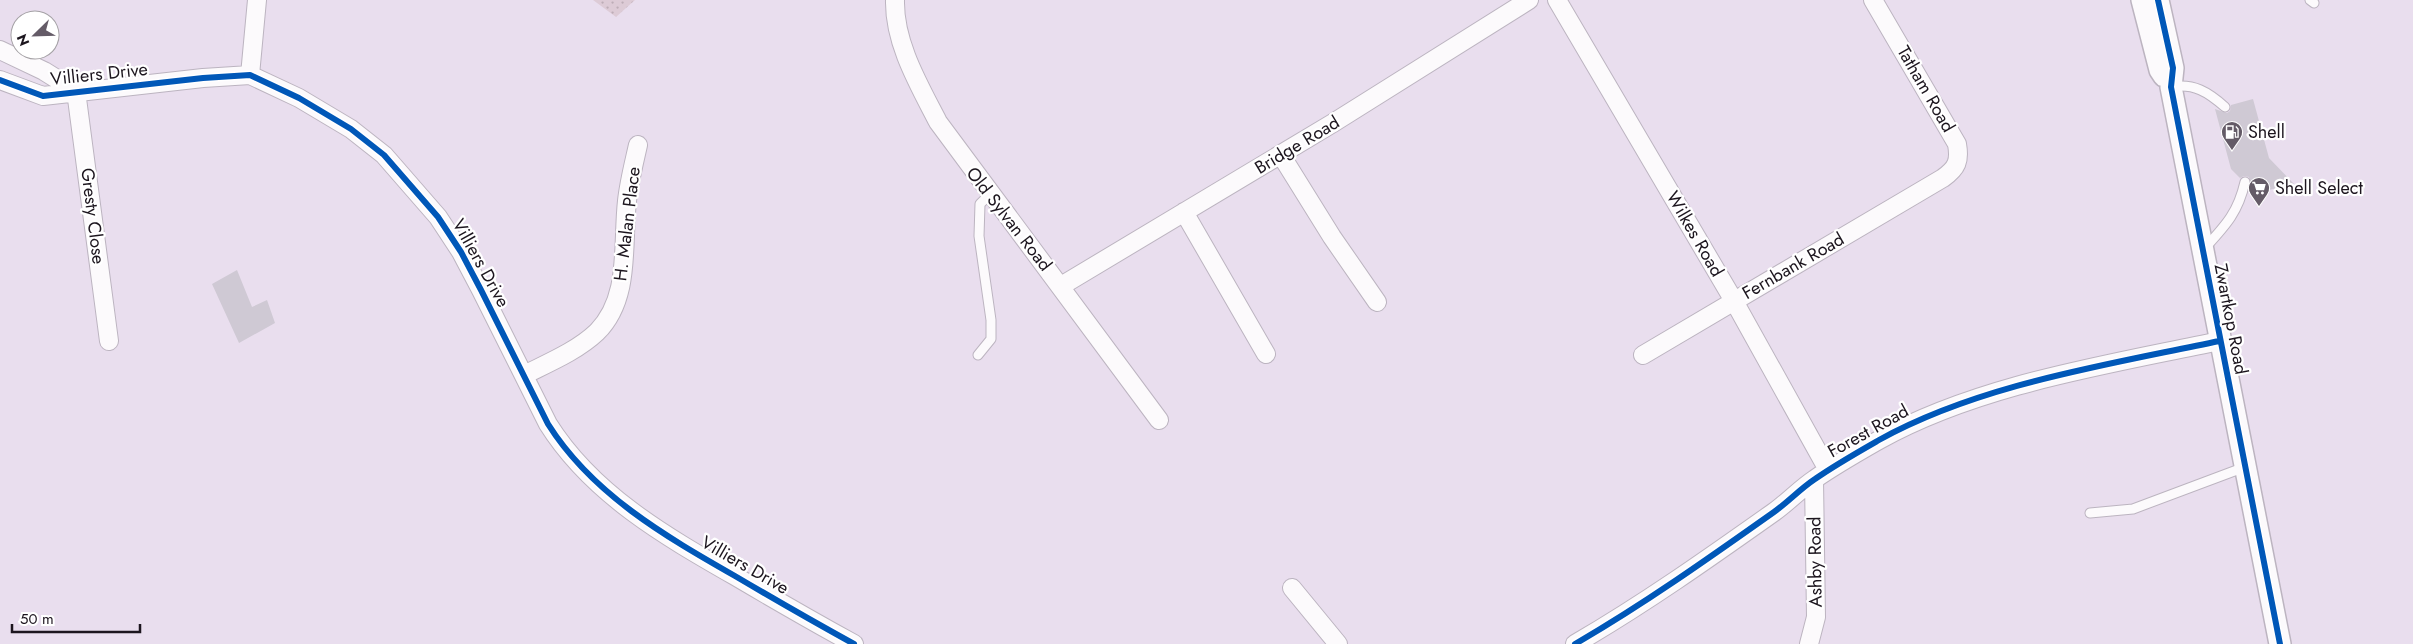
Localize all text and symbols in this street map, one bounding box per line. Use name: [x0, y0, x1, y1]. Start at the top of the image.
north arrow: [10, 10, 60, 60]
text: N: [12, 31, 34, 49]
street label: Tatham Road: [1891, 41, 1961, 137]
street label: Villiers Drive: [49, 56, 149, 92]
street label: Bridge Road: [1250, 109, 1344, 181]
place label: Shell: [2248, 119, 2285, 145]
fuel station icon: Shell: [2220, 120, 2244, 151]
street label: Old Sylvan Road: [960, 161, 1058, 277]
street label: H. Malan Place: [607, 165, 647, 283]
street label: Gresty Close: [74, 166, 112, 266]
place label: Shell Select: [2275, 175, 2363, 201]
supermarket icon: Shell Select: [2247, 176, 2271, 207]
street label: Wilkes Road: [1660, 186, 1730, 282]
street label: Villiers Drive: [446, 214, 516, 312]
street label: Fernbank Road: [1737, 226, 1849, 306]
street label: Zwartkop Road: [2208, 261, 2254, 377]
street label: Forest Road: [1823, 398, 1913, 464]
street label: Ashby Road: [1801, 516, 1829, 608]
street label: Villiers Drive: [696, 529, 794, 601]
scale bar: [12, 602, 140, 634]
text: 50 m: [20, 608, 54, 630]

